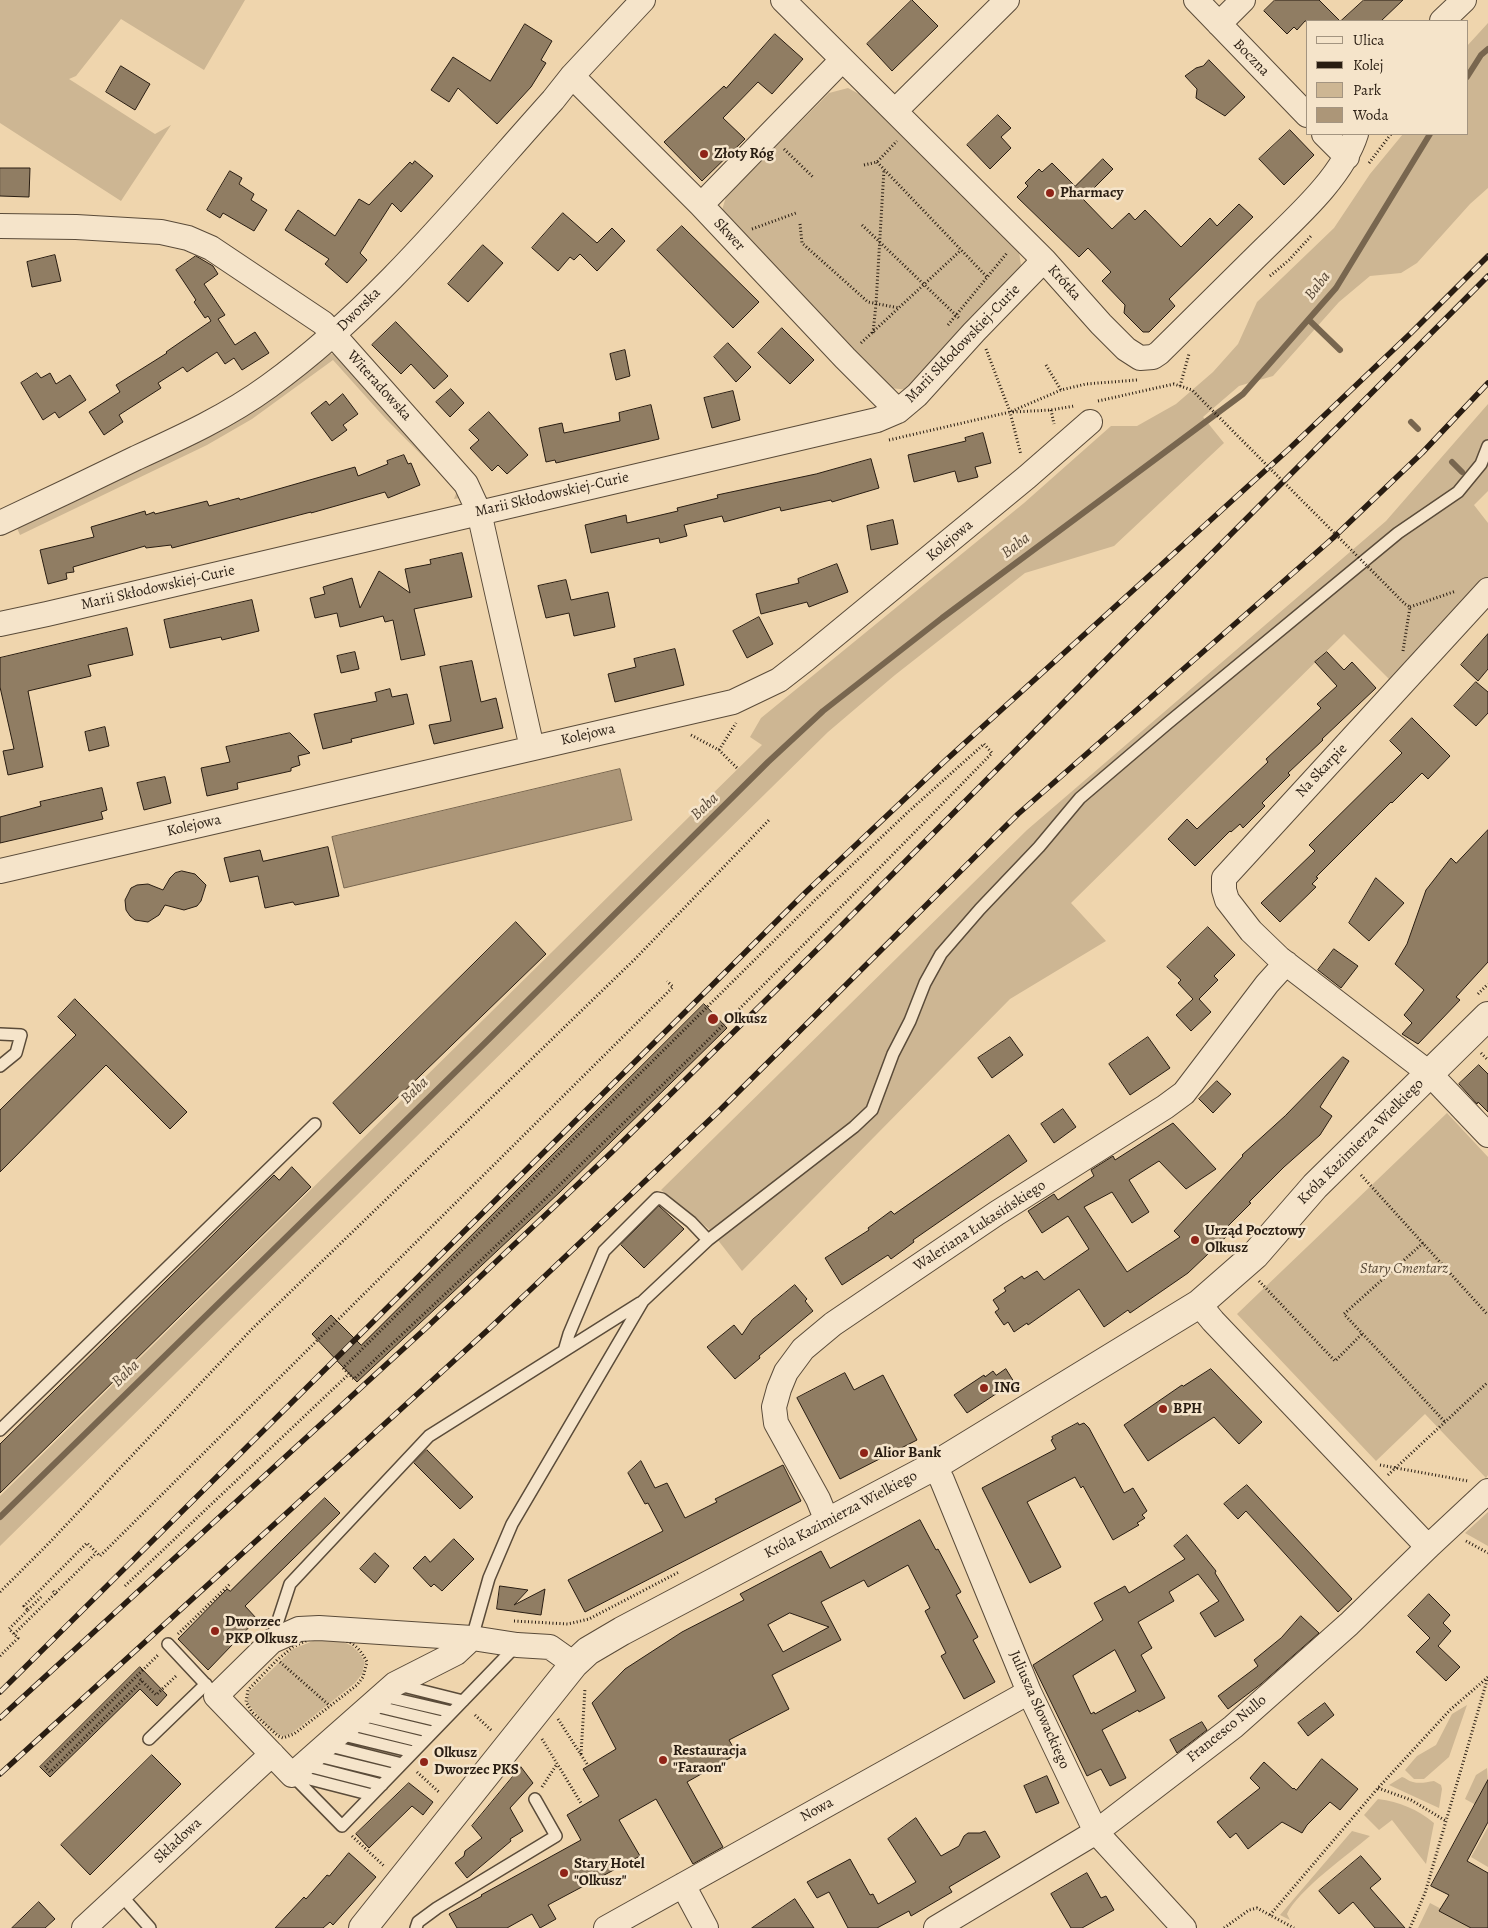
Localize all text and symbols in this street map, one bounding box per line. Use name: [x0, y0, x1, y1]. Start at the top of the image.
legend: [1306, 20, 1468, 135]
text: Ulica: [1353, 30, 1384, 50]
street label: Boczna: [1229, 36, 1273, 80]
text: Kolej: [1353, 55, 1384, 75]
text: Park: [1353, 80, 1381, 100]
text: Woda: [1353, 105, 1388, 125]
place label: Złoty Róg: [714, 145, 774, 163]
marker: Złoty Róg: [698, 148, 710, 160]
place label: Pharmacy: [1060, 184, 1123, 202]
marker: Pharmacy: [1044, 187, 1056, 199]
street label: Skwer: [709, 215, 749, 255]
street label: Krótka: [1043, 262, 1085, 304]
water label: Baba: [1301, 268, 1335, 304]
street label: Marii Skłodowskiej-Curie: [902, 281, 1024, 407]
street label: Dworska: [333, 284, 385, 336]
street label: Witeradowska: [343, 347, 415, 425]
street label: Marii Skłodowskiej-Curie: [473, 469, 631, 521]
street label: Kolejowa: [923, 516, 977, 566]
water label: Baba: [998, 529, 1034, 563]
street label: Marii Skłodowskiej-Curie: [79, 562, 237, 614]
street label: Kolejowa: [559, 720, 617, 750]
street label: Na Skarpie: [1293, 740, 1351, 802]
water label: Baba: [687, 789, 723, 825]
street label: Kolejowa: [165, 811, 223, 841]
place label: Olkusz: [724, 1010, 767, 1028]
marker: Olkusz: [706, 1012, 720, 1026]
water label: Baba: [397, 1073, 433, 1109]
street label: Króla Kazimierza Wielkiego: [1294, 1075, 1428, 1209]
street label: Waleriana Łukasińskiego: [911, 1177, 1049, 1275]
place label: Urząd Pocztowy Olkusz: [1205, 1222, 1305, 1257]
marker: Urząd Pocztowy Olkusz: [1189, 1234, 1201, 1246]
park label: Stary Cmentarz: [1360, 1260, 1448, 1278]
water label: Baba: [108, 1356, 144, 1392]
place label: ING: [994, 1379, 1020, 1397]
marker: ING: [978, 1382, 990, 1394]
place label: BPH: [1173, 1400, 1202, 1418]
marker: BPH: [1157, 1403, 1169, 1415]
place label: Alior Bank: [874, 1444, 941, 1462]
marker: Alior Bank: [858, 1447, 870, 1459]
street label: Króla Kazimierza Wielkiego: [761, 1467, 921, 1563]
place label: Dworzec PKP Olkusz: [225, 1613, 298, 1648]
marker: Dworzec PKP Olkusz: [209, 1625, 221, 1637]
street label: Juliusza Słowackiego: [1005, 1648, 1073, 1772]
street label: Francesco Nullo: [1184, 1691, 1270, 1767]
place label: Restauracja "Faraon": [673, 1742, 747, 1777]
place label: Olkusz Dworzec PKS: [434, 1744, 519, 1779]
marker: Restauracja "Faraon": [657, 1754, 669, 1766]
marker: Olkusz Dworzec PKS: [418, 1756, 430, 1768]
street label: Nowa: [797, 1794, 837, 1826]
street label: Składowa: [150, 1814, 206, 1868]
place label: Stary Hotel "Olkusz": [574, 1855, 645, 1890]
marker: Stary Hotel "Olkusz": [558, 1867, 570, 1879]

